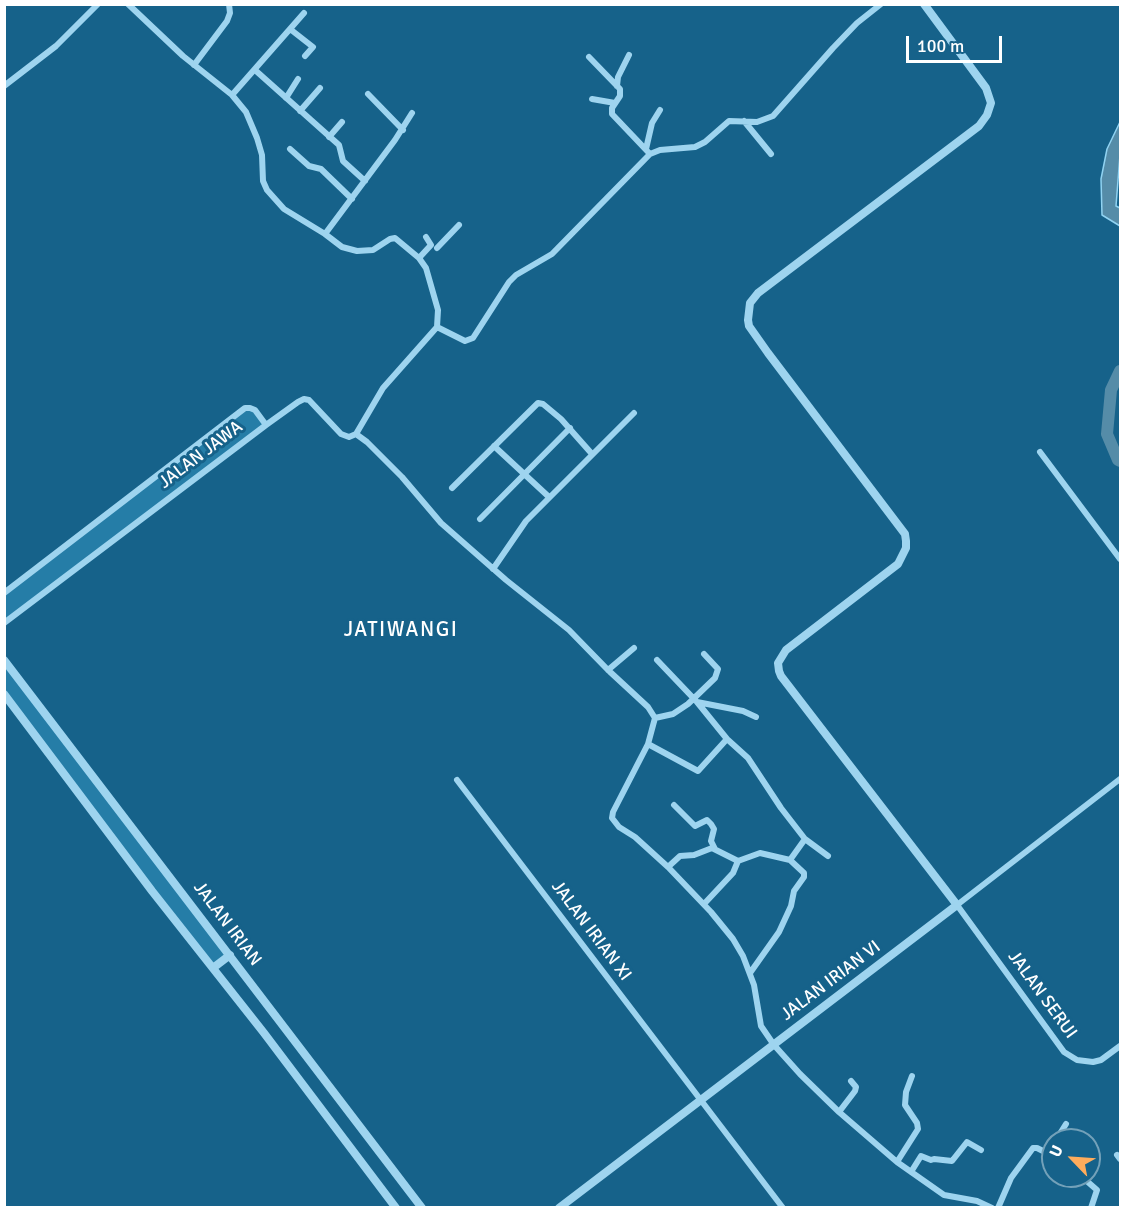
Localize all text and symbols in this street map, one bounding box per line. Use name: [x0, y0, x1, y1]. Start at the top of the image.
scale bar: [909, 24, 1005, 62]
text: 100 m: [917, 35, 964, 57]
street label: JALAN JAWA: [155, 417, 247, 493]
district label: JATIWANGI: [344, 617, 458, 643]
street label: JALAN IRIAN XI: [546, 877, 636, 985]
street label: JALAN IRIAN: [188, 878, 266, 970]
street label: JALAN IRIAN VI: [777, 936, 885, 1026]
street label: JALAN SERUI: [1003, 947, 1081, 1043]
north arrow: [1041, 1128, 1101, 1188]
text: U: [1045, 1142, 1068, 1160]

